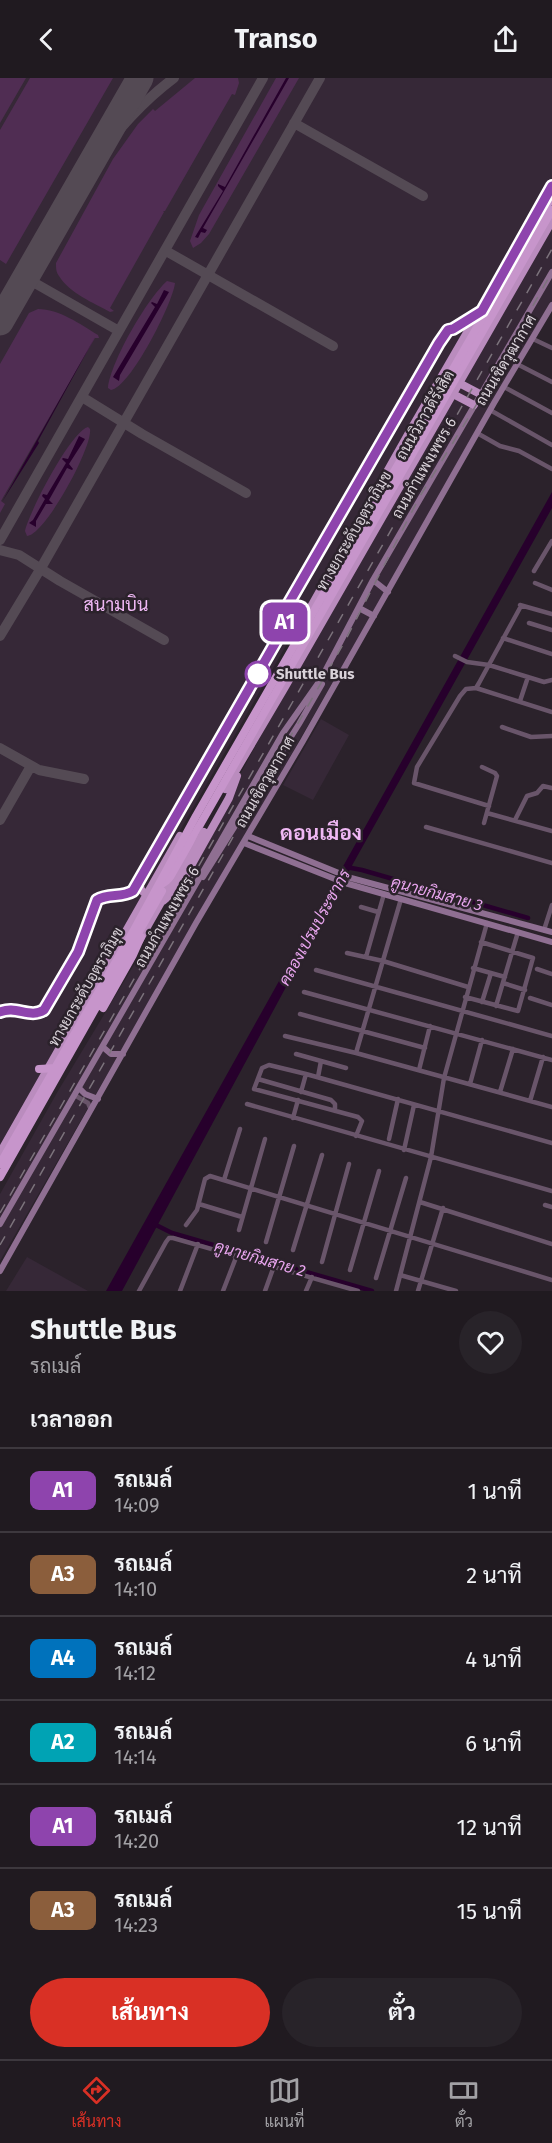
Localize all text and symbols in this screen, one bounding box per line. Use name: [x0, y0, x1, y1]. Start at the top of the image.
icon: back: [30, 23, 63, 56]
text: Transo: [235, 23, 317, 55]
icon: share: [489, 23, 522, 56]
street label: ถนนเชิดวุฒากาศ: [472, 311, 542, 410]
street label: ถนนวิภาวดีรังสิต: [391, 366, 458, 463]
street label: ถนนกำแพงเพชร 6: [388, 414, 460, 522]
street label: ทางยกระดับอุตราภิมุข: [313, 468, 397, 595]
district label: สนามบิน: [84, 594, 148, 616]
line badge: A1: [258, 602, 312, 642]
text: A1: [274, 609, 296, 635]
marker: Shuttle Bus: [245, 661, 271, 687]
place label: Shuttle Bus: [276, 665, 355, 683]
street label: ถนนเชิดวุฒากาศ: [232, 733, 300, 832]
district label: ดอนเมือง: [280, 820, 362, 846]
street label: ถนนกำแพงเพชร 6: [131, 863, 203, 971]
water label: คลองเปรมประชากร: [275, 865, 355, 989]
water label: คูนายกิมสาย 3: [388, 872, 485, 917]
street label: ทางยกระดับอุตราภิมุข: [45, 924, 129, 1051]
water label: คูนายกิมสาย 2: [212, 1236, 308, 1283]
button: heart: [459, 1311, 522, 1374]
text: Shuttle Bus: [30, 1313, 177, 1346]
text: รถเมล์: [30, 1354, 81, 1378]
text: เวลาออก: [30, 1406, 113, 1433]
text: รถเมล์: [114, 1466, 172, 1493]
text: A1: [52, 1477, 74, 1503]
text: 1 นาที: [468, 1478, 522, 1505]
text: 14:09: [114, 1493, 160, 1517]
text: รถเมล์: [114, 1550, 172, 1577]
text: A3: [51, 1561, 75, 1587]
text: 2 นาที: [466, 1562, 522, 1589]
text: 14:10: [114, 1577, 157, 1601]
text: รถเมล์: [114, 1634, 172, 1661]
text: A4: [51, 1645, 75, 1671]
text: 4 นาที: [465, 1646, 522, 1673]
text: 14:12: [114, 1661, 156, 1685]
text: รถเมล์: [114, 1718, 172, 1745]
text: A2: [51, 1729, 75, 1755]
text: 6 นาที: [465, 1730, 522, 1757]
text: 14:14: [114, 1745, 157, 1769]
text: รถเมล์: [114, 1802, 172, 1829]
text: A1: [52, 1813, 74, 1839]
text: 12 นาที: [457, 1814, 522, 1841]
text: 14:20: [114, 1829, 159, 1853]
text: รถเมล์: [114, 1886, 172, 1913]
text: A3: [51, 1897, 75, 1923]
text: 15 นาที: [456, 1898, 522, 1925]
text: 14:23: [114, 1913, 158, 1937]
button: เส้นทาง: [30, 1978, 270, 2047]
button: ตั๋ว: [282, 1978, 522, 2047]
tab: เส้นทาง: [72, 2074, 121, 2131]
tab: แผนที่: [265, 2074, 304, 2131]
tab: ตั๋ว: [447, 2074, 480, 2131]

